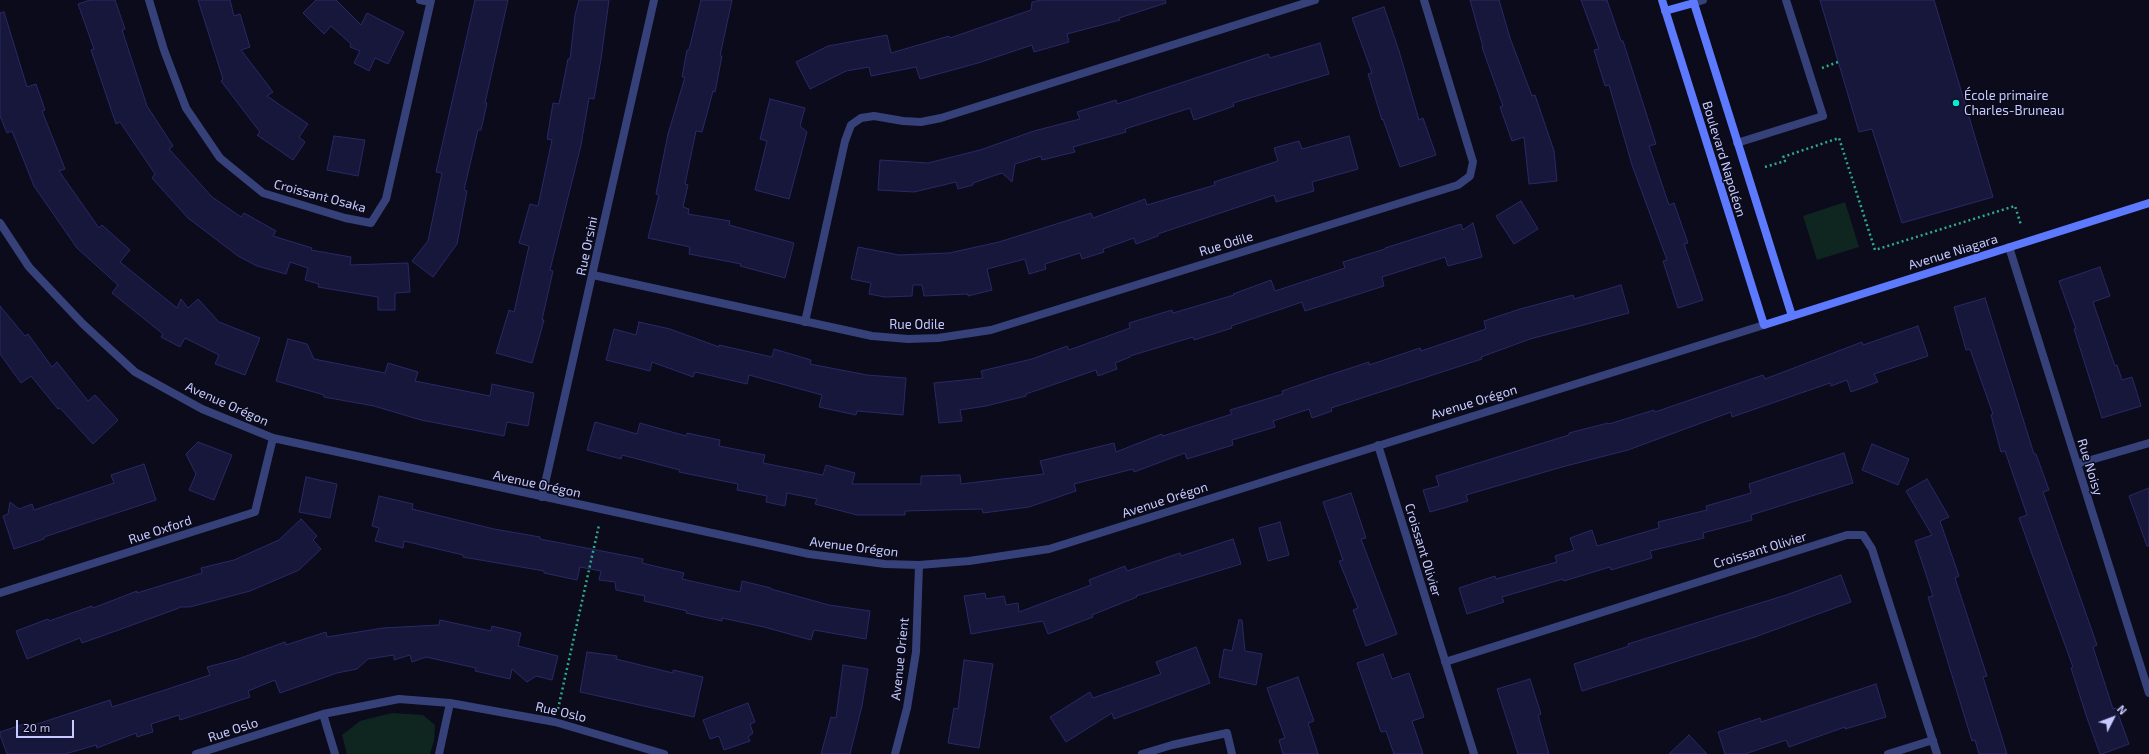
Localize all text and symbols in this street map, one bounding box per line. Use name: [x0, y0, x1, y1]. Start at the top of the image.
place label: École primaire Charles-Bruneau: [1964, 88, 2064, 119]
marker: École primaire Charles-Bruneau: [1951, 98, 1961, 108]
street label: Boulevard Napoléon: [1699, 99, 1749, 219]
street label: Croissant Osaka: [272, 176, 368, 216]
street label: Rue Orsini: [573, 215, 601, 277]
street label: Rue Odile: [1197, 228, 1255, 260]
street label: Avenue Niagara: [1906, 231, 2000, 273]
street label: Rue Odile: [889, 317, 945, 333]
street label: Avenue Orégon: [183, 379, 271, 429]
street label: Avenue Orégon: [1429, 381, 1519, 423]
street label: Rue Noisy: [2074, 437, 2106, 497]
street label: Avenue Orégon: [492, 467, 582, 501]
street label: Avenue Orégon: [1120, 479, 1210, 521]
street label: Croissant Olivier: [1401, 501, 1445, 599]
street label: Rue Oxford: [126, 512, 194, 548]
street label: Croissant Olivier: [1711, 528, 1809, 572]
street label: Avenue Orégon: [809, 534, 899, 560]
street label: Avenue Orient: [888, 617, 912, 701]
north arrow: [2093, 698, 2133, 738]
street label: Rue Oslo: [534, 699, 588, 725]
text: N: [2115, 702, 2130, 717]
scale bar: [18, 712, 76, 738]
street label: Rue Oslo: [206, 715, 260, 745]
text: 20 m: [23, 720, 50, 734]

